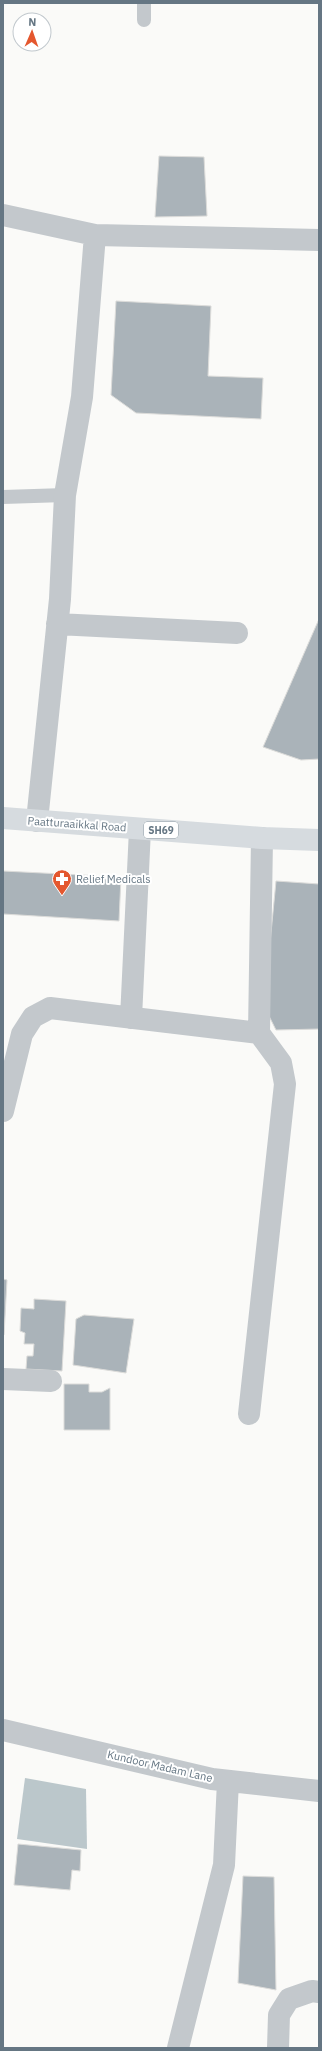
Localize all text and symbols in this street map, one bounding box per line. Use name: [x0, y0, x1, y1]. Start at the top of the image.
north arrow: [12, 12, 52, 52]
text: N: [28, 15, 37, 29]
street label: Paatturaaikkal Road: [27, 814, 127, 834]
road number: SH69: [144, 822, 178, 838]
pharmacy icon: Relief Medicals: [51, 868, 73, 896]
place label: Relief Medicals: [76, 872, 151, 886]
street label: Kundoor Madam Lane: [106, 1747, 214, 1785]

